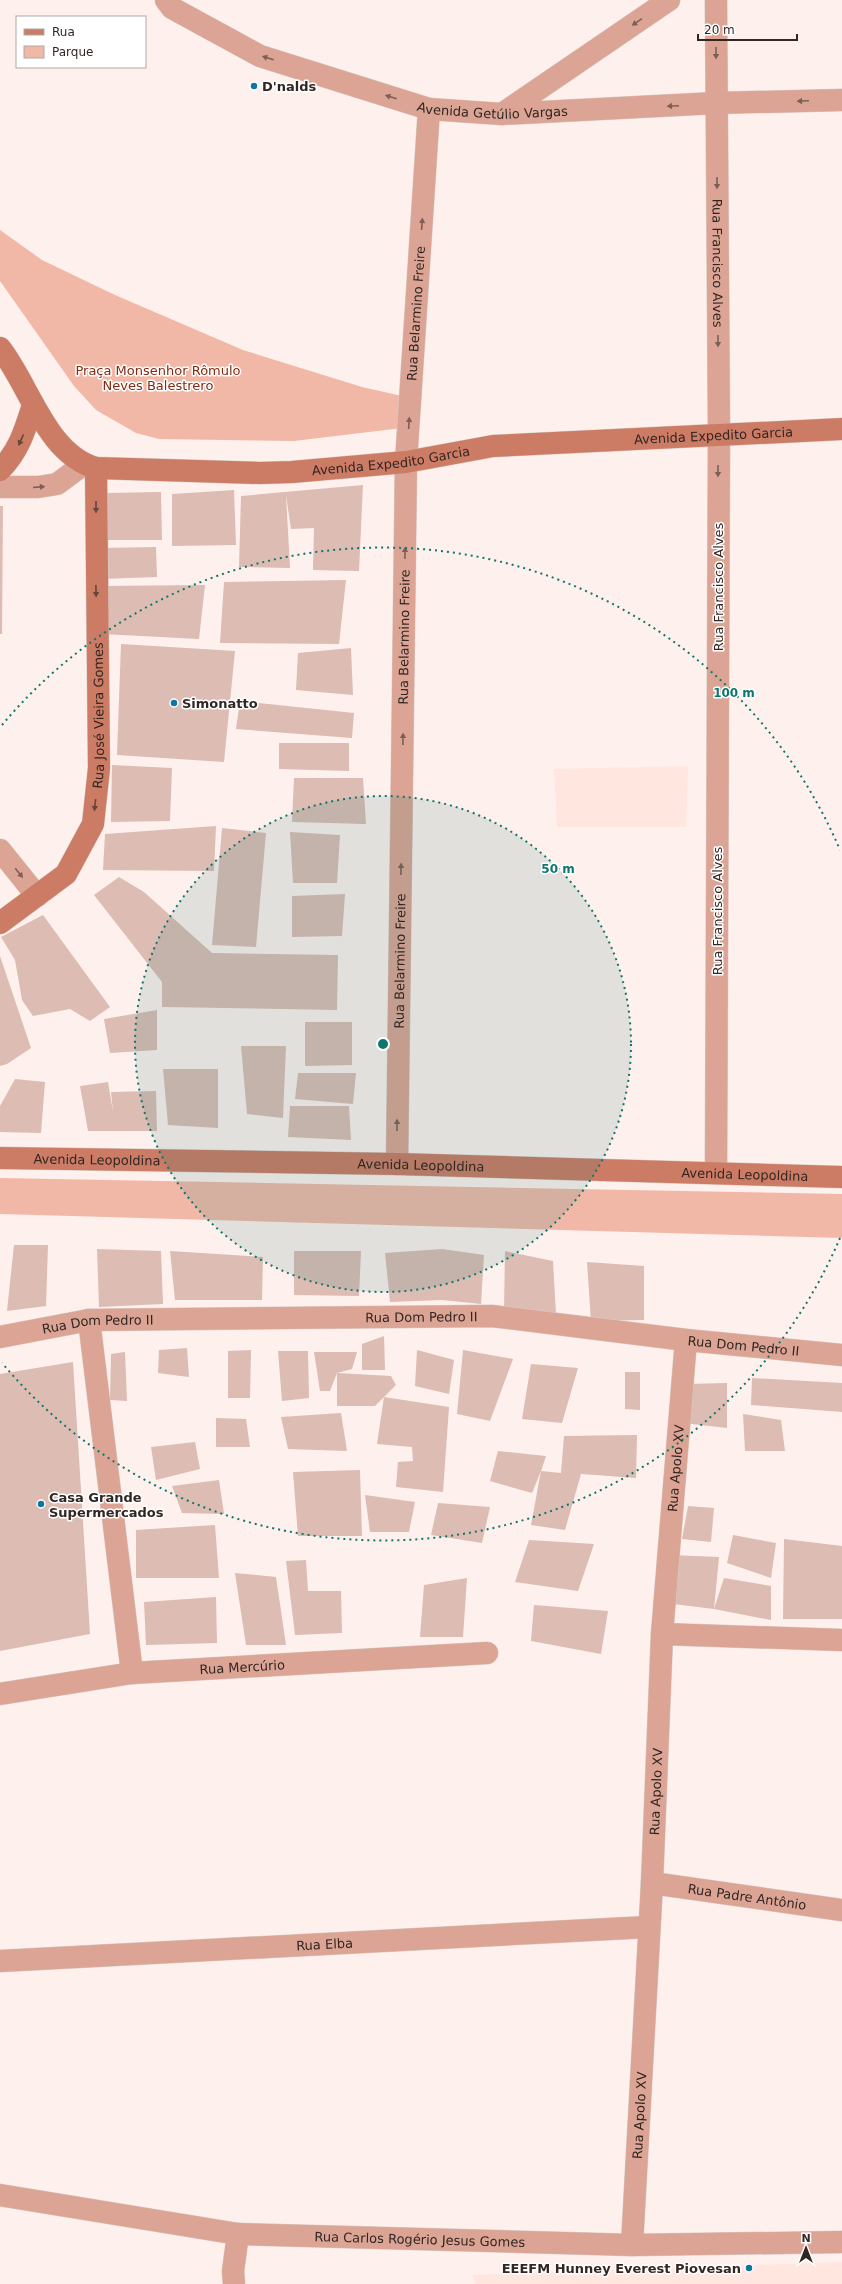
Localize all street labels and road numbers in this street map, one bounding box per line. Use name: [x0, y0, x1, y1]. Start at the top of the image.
street label: Avenida Getúlio Vargas: [415, 99, 568, 122]
street label: Rua Francisco Alves: [709, 199, 725, 328]
street label: Rua Belarmino Freire: [404, 245, 428, 381]
street label: Avenida Expedito Garcia: [634, 424, 793, 447]
street label: Avenida Expedito Garcia: [311, 443, 471, 478]
street label: Rua Francisco Alves: [711, 522, 726, 651]
street label: Rua Belarmino Freire: [396, 569, 413, 705]
street label: Rua José Vieira Gomes: [90, 642, 107, 789]
street label: Rua Francisco Alves: [710, 846, 725, 975]
street label: Rua Belarmino Freire: [392, 893, 408, 1029]
street label: Avenida Leopoldina: [33, 1152, 161, 1168]
street label: Avenida Leopoldina: [357, 1156, 485, 1175]
street label: Avenida Leopoldina: [681, 1165, 809, 1184]
street label: Rua Dom Pedro II: [365, 1309, 478, 1325]
street label: Rua Dom Pedro II: [41, 1312, 154, 1337]
street label: Rua Dom Pedro II: [687, 1333, 800, 1359]
street label: Rua Apolo XV: [665, 1424, 687, 1513]
street label: Rua Mercúrio: [199, 1657, 285, 1677]
street label: Rua Apolo XV: [647, 1748, 665, 1836]
street label: Rua Padre Antônio: [687, 1881, 807, 1913]
street label: Rua Elba: [296, 1935, 353, 1953]
street label: Rua Apolo XV: [630, 2071, 650, 2159]
street label: Rua Carlos Rogério Jesus Gomes: [314, 2229, 526, 2250]

